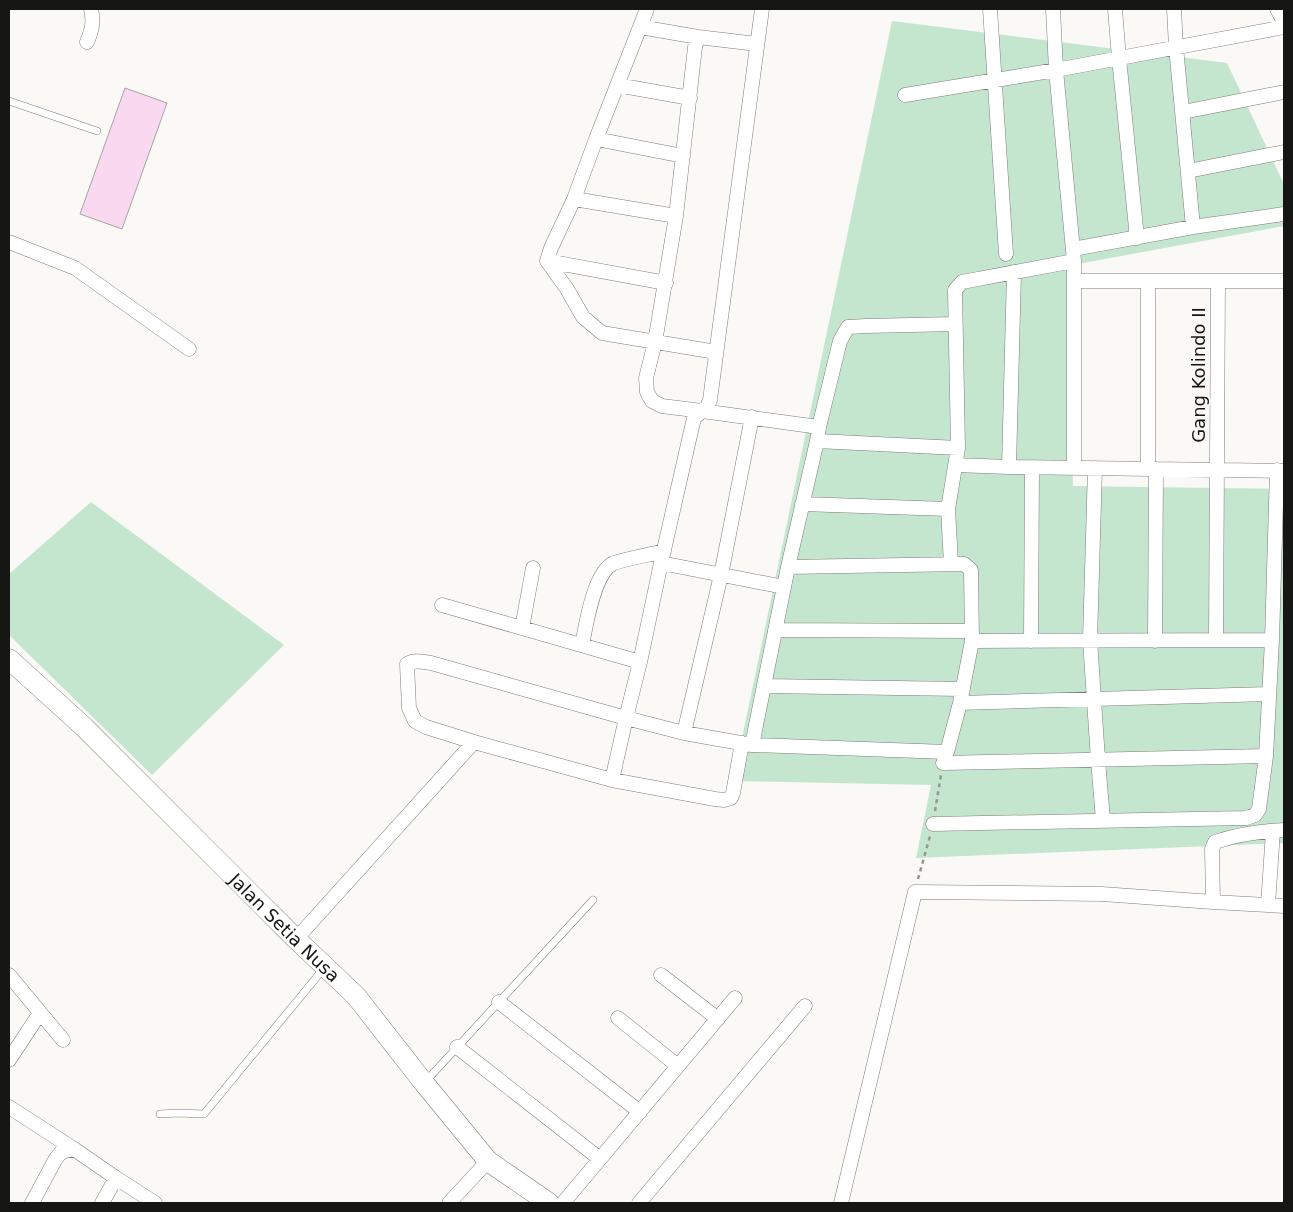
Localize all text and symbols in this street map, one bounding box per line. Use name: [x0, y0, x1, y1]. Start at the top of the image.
street label: Gang Kolindo II: [1188, 307, 1209, 443]
street label: Jalan Setia Nusa: [225, 868, 345, 986]

